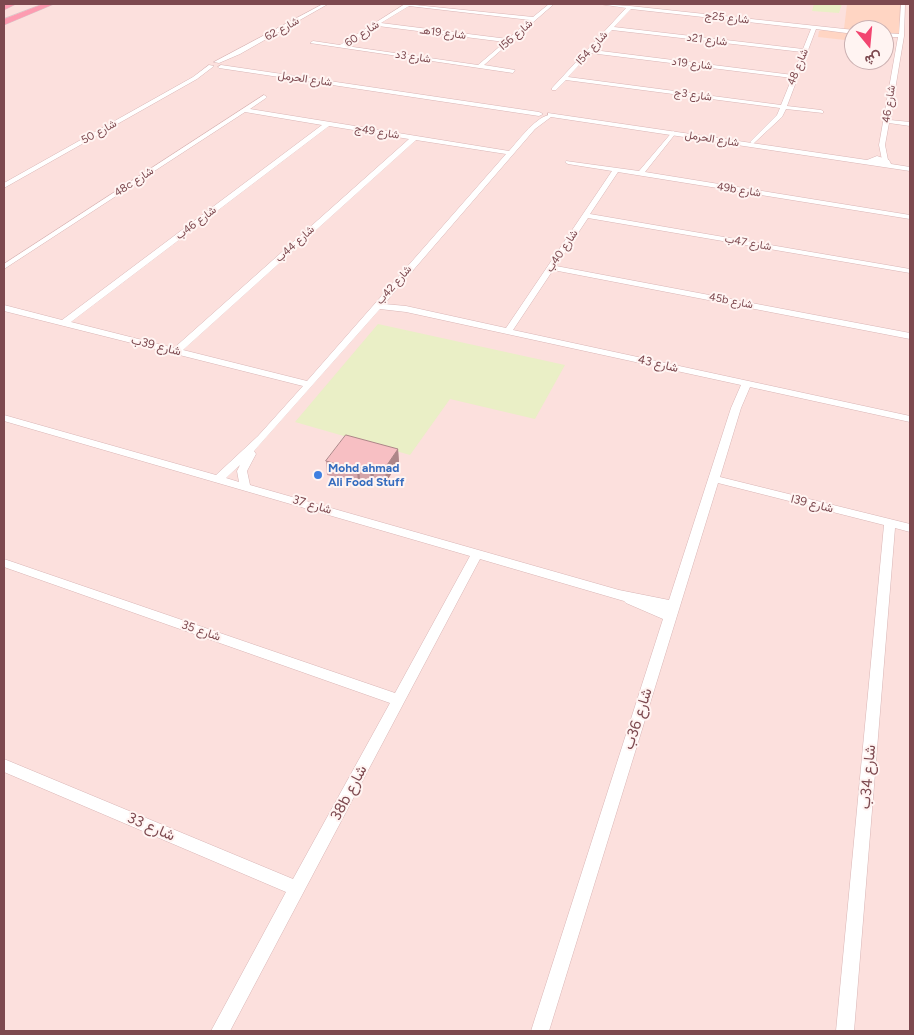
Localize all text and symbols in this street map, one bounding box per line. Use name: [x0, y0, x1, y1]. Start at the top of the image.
street label: شارع 25ج: [704, 9, 750, 27]
street label: شارع 62: [263, 14, 301, 44]
street label: شارع 56ا: [497, 17, 535, 53]
street label: شارع 60: [342, 18, 382, 50]
north arrow: [844, 20, 894, 70]
street label: شارع 19هـ: [419, 24, 467, 42]
street label: شارع 54ا: [574, 29, 610, 67]
street label: شارع 21د: [686, 31, 728, 49]
street label: شارع 48: [785, 47, 811, 87]
street label: شارع 3د: [394, 48, 432, 66]
text: ش: [863, 48, 884, 69]
street label: شارع 19د: [671, 55, 713, 73]
street label: شارع الحرمل: [277, 69, 333, 89]
street label: شارع 46: [880, 84, 898, 124]
street label: شارع 3ج: [673, 86, 713, 104]
street label: شارع 50: [79, 117, 119, 147]
street label: شارع 49ج: [354, 122, 400, 142]
street label: شارع الحرمل: [684, 128, 740, 150]
street label: 48c شارع: [112, 164, 156, 200]
street label: 49b شارع: [716, 180, 762, 200]
street label: شارع 46ب: [173, 203, 219, 243]
street label: شارع 44ب: [273, 223, 317, 265]
street label: شارع 40ب: [543, 227, 581, 275]
street label: شارع 47ب: [724, 232, 772, 254]
street label: شارع 42ب: [373, 263, 415, 307]
street label: 45b شارع: [708, 290, 754, 312]
street label: شارع 39ب: [130, 333, 182, 359]
street label: شارع 43: [636, 352, 680, 376]
place label: Mohd ahmad Ali Food Stuff: [328, 461, 404, 489]
marker: Mohd ahmad Ali Food Stuff: [312, 469, 324, 481]
street label: شارع 39ا: [789, 492, 835, 516]
street label: شارع 37: [291, 493, 333, 517]
street label: شارع 35: [179, 618, 223, 644]
street label: شارع 36ب: [620, 686, 656, 752]
street label: شارع 34ب: [856, 744, 880, 810]
street label: 38b شارع: [327, 762, 371, 824]
street label: شارع 33: [124, 809, 178, 845]

